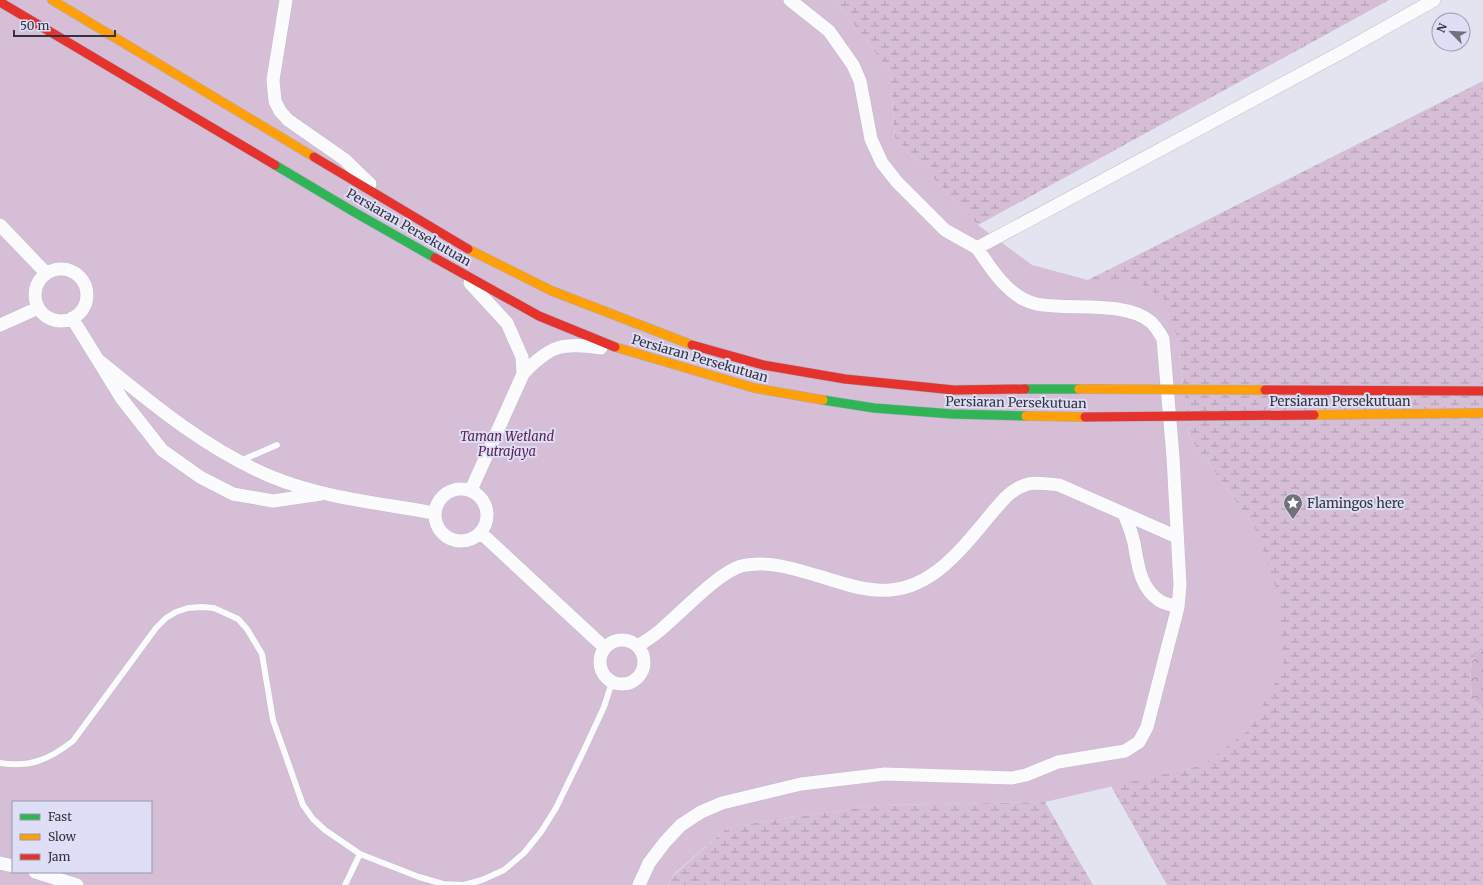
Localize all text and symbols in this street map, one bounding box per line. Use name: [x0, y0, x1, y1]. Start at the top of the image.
scale bar: [14, 12, 115, 38]
north arrow: [1431, 12, 1471, 52]
text: 50 m: [20, 18, 49, 33]
text: N: [1434, 21, 1450, 35]
street label: Persiaran Persekutuan: [343, 185, 474, 270]
street label: Persiaran Persekutuan: [630, 331, 770, 386]
street label: Persiaran Persekutuan: [945, 393, 1087, 412]
street label: Persiaran Persekutuan: [1269, 393, 1411, 410]
park label: Taman Wetland Putrajaya: [460, 428, 554, 460]
place icon: Flamingos here: [1282, 492, 1304, 520]
place label: Flamingos here: [1307, 495, 1404, 512]
legend: [12, 801, 152, 873]
text: Fast: [48, 809, 72, 824]
text: Slow: [48, 829, 77, 844]
text: Jam: [47, 849, 71, 864]

